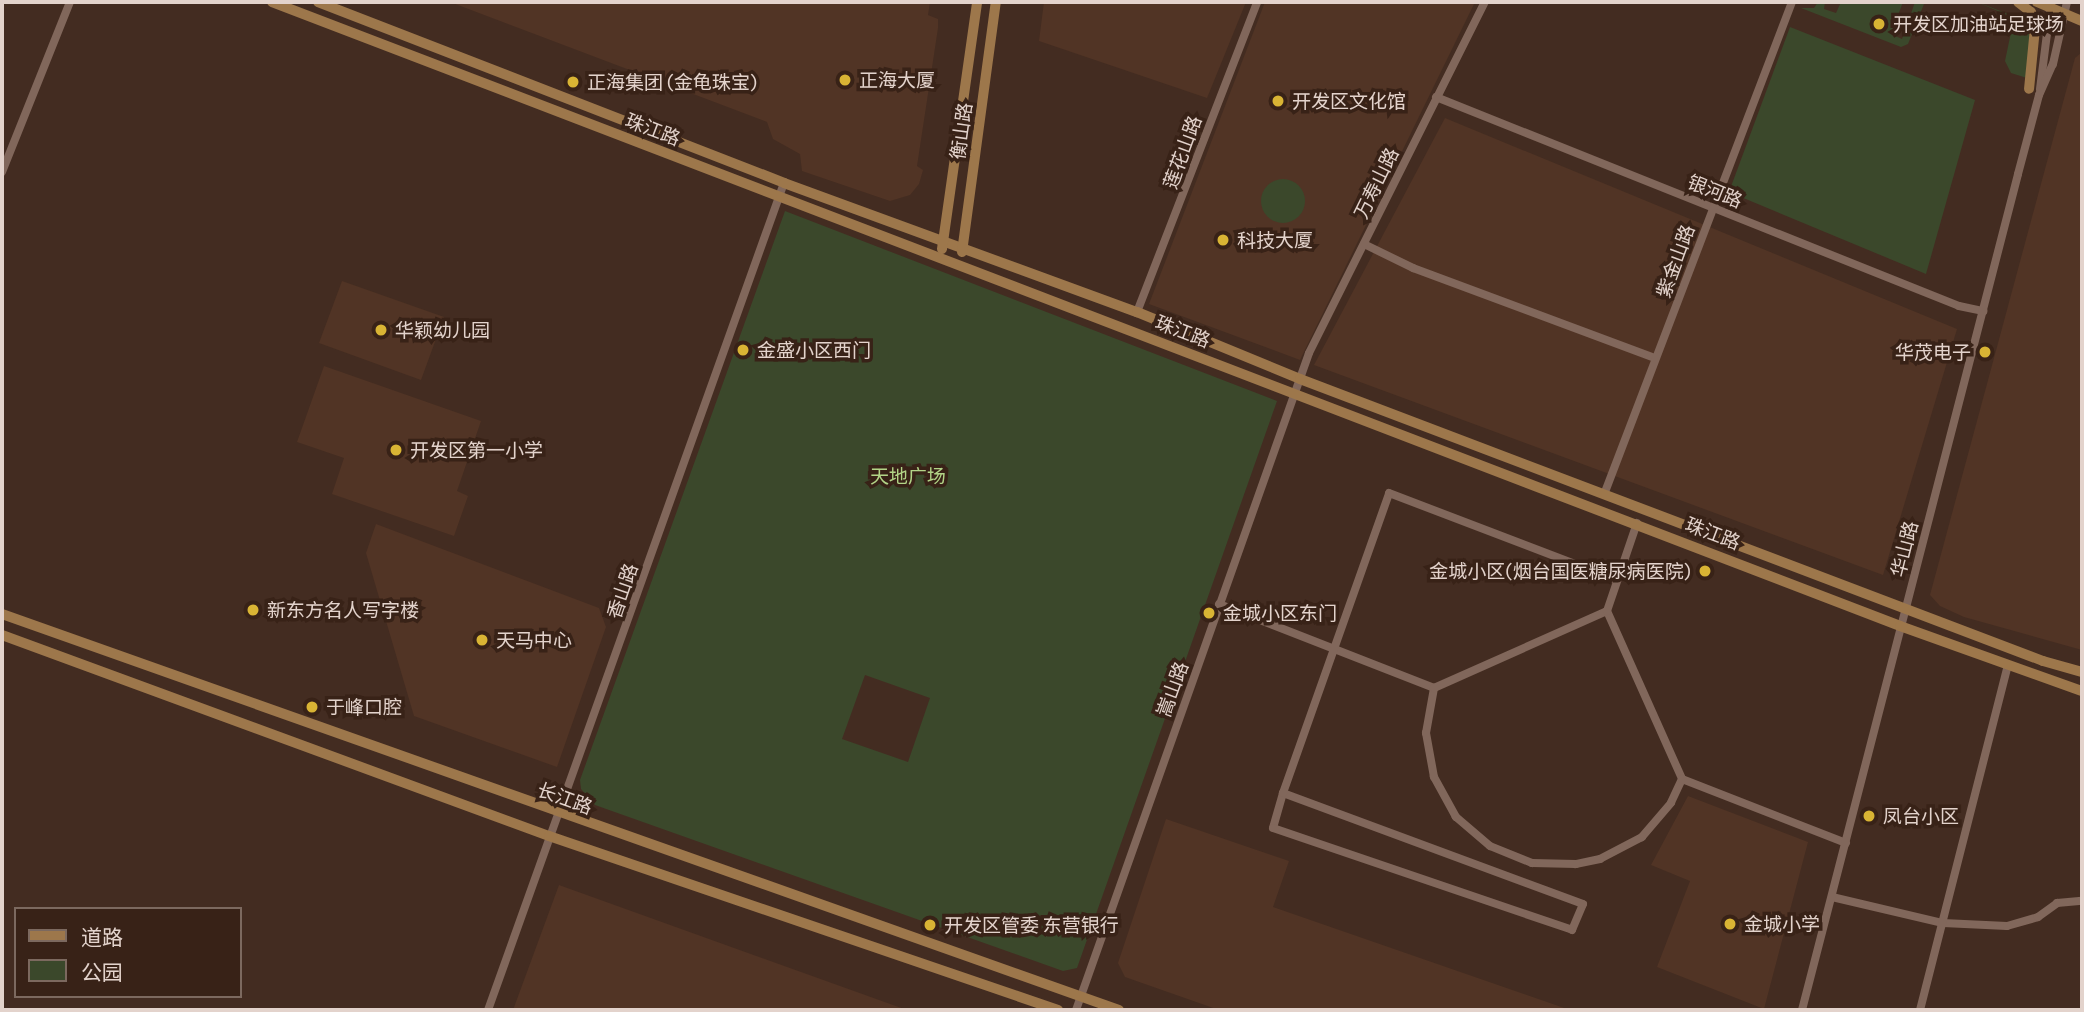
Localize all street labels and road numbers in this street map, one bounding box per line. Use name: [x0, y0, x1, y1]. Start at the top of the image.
street label: 衡山路: [946, 101, 976, 161]
street label: 珠江路: [622, 108, 684, 150]
street label: 莲花山路: [1158, 112, 1206, 192]
street label: 万寿山路: [1349, 144, 1403, 222]
street label: 银河路: [1684, 170, 1746, 212]
street label: 紫金山路: [1651, 221, 1699, 301]
street label: 珠江路: [1152, 310, 1214, 352]
street label: 珠江路: [1682, 512, 1744, 554]
street label: 华山路: [1886, 519, 1922, 579]
street label: 香山路: [602, 560, 642, 622]
street label: 嵩山路: [1152, 658, 1192, 720]
street label: 长江路: [534, 778, 596, 818]

